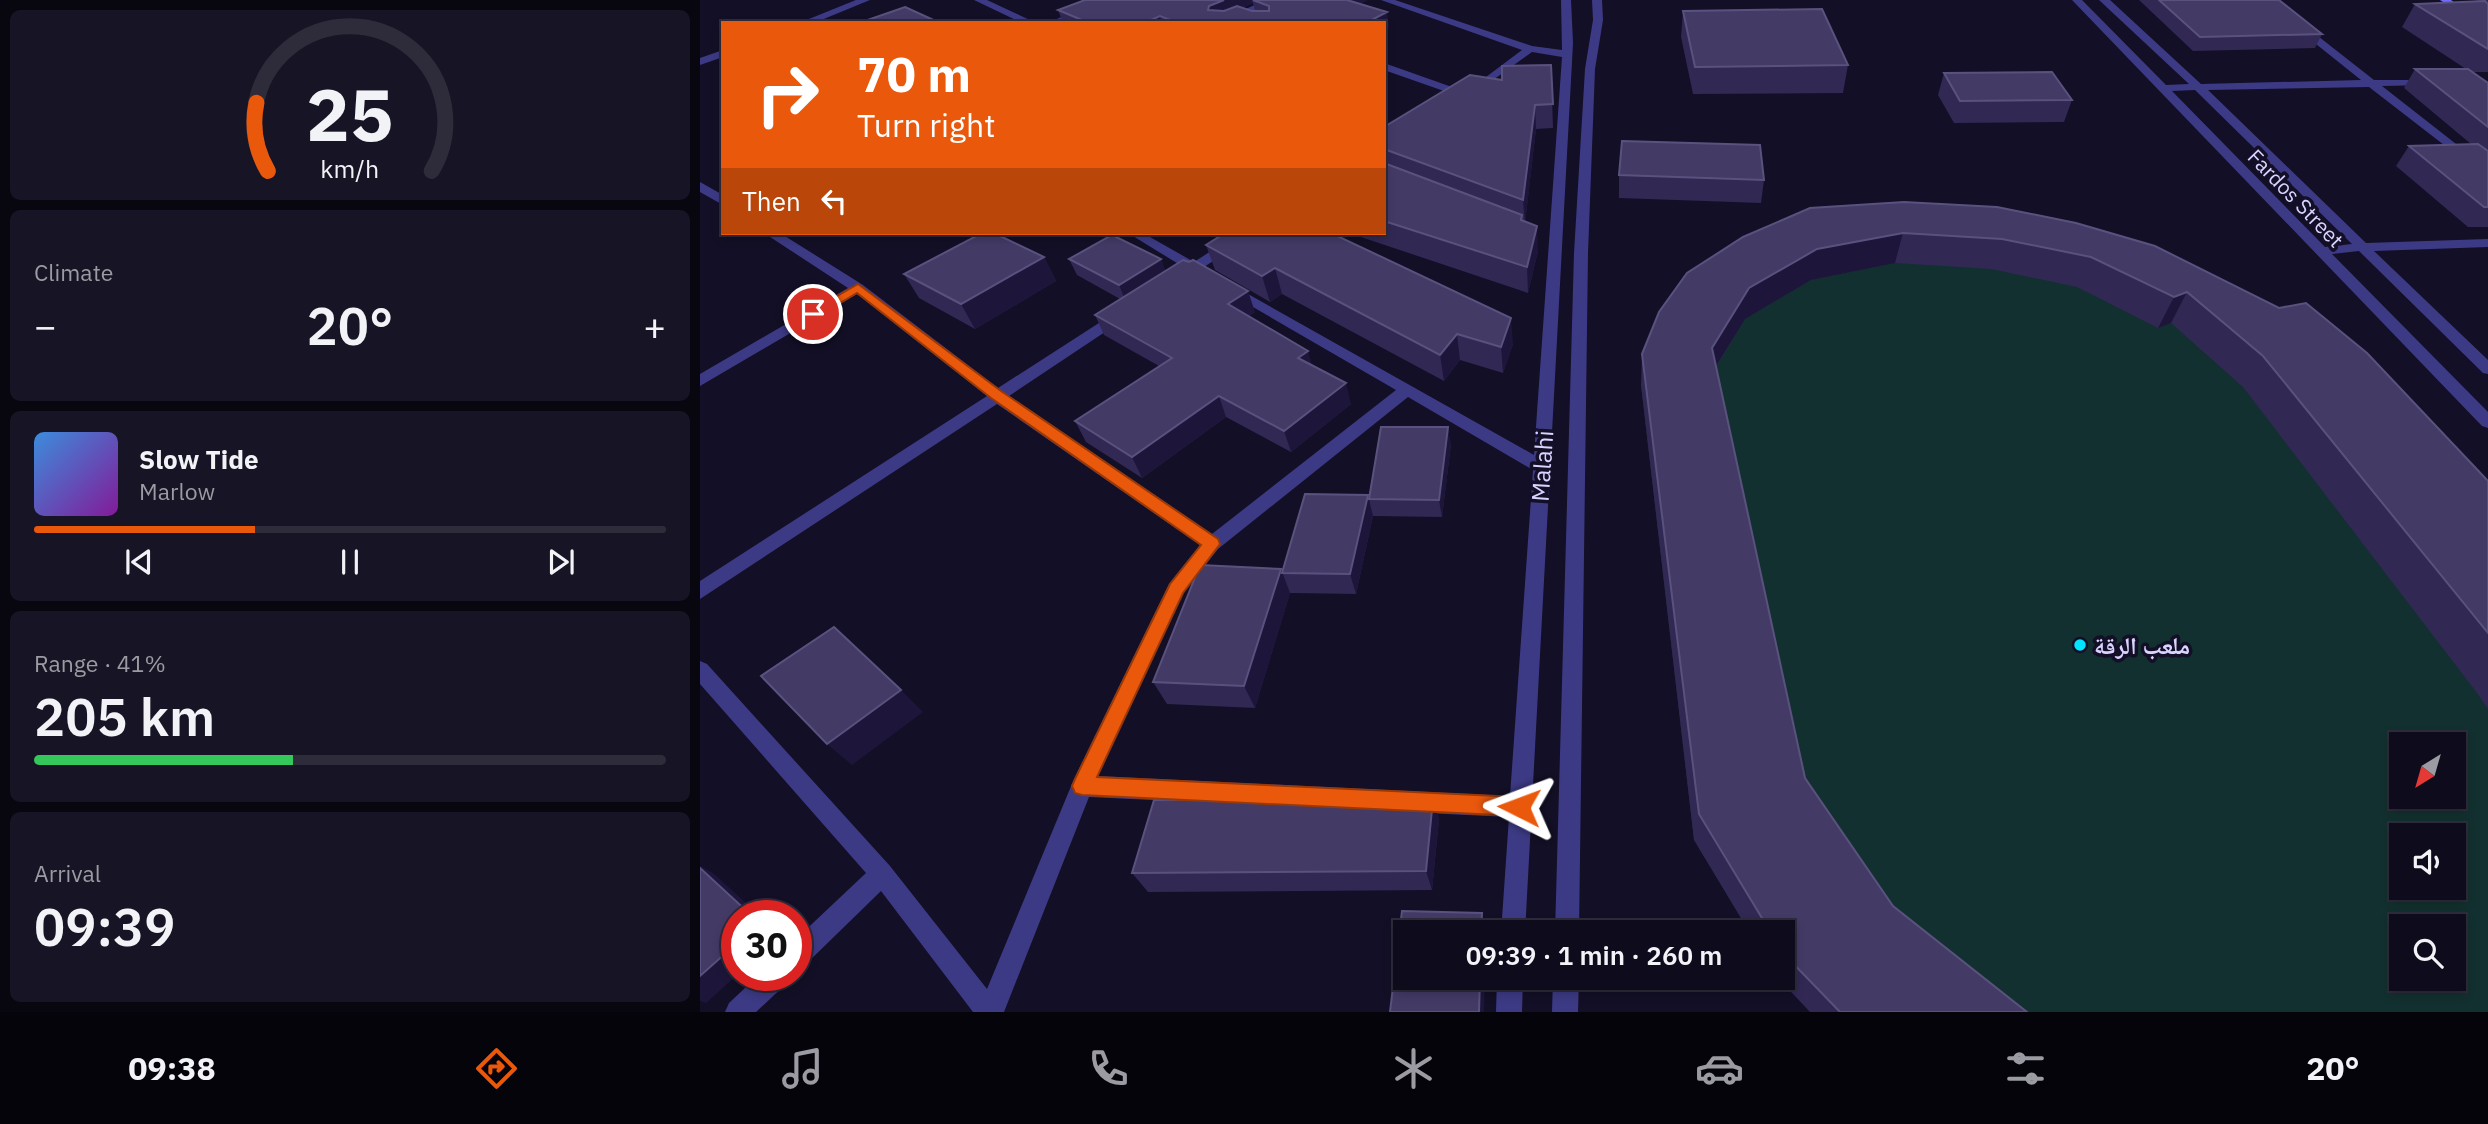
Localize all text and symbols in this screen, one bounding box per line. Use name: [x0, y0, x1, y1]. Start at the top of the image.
text: 70 m: [857, 42, 971, 105]
icon: right: [742, 49, 833, 140]
text: 25: [306, 67, 394, 162]
text: Turn right: [857, 104, 995, 146]
street label: Fardos Street: [2242, 143, 2350, 253]
text: km/h: [321, 152, 379, 185]
icon: left: [815, 182, 853, 220]
text: Then: [742, 184, 801, 218]
text: Climate: [34, 257, 113, 287]
pin: [783, 284, 843, 344]
text: 20°: [307, 292, 393, 359]
icon: arrive: [794, 295, 832, 333]
text: −: [34, 301, 57, 350]
text: +: [643, 301, 666, 350]
street label: Malahi: [1524, 429, 1560, 503]
text: Slow Tide: [139, 442, 259, 476]
text: Marlow: [139, 476, 215, 506]
icon: previous: [120, 543, 158, 581]
icon: pause: [331, 543, 369, 581]
icon: next: [542, 543, 580, 581]
place label: ملعب الرقة: [2094, 629, 2190, 661]
marker: ملعب الرقة: [2072, 637, 2088, 653]
text: Range · 41%: [34, 648, 166, 678]
text: 205 km: [34, 683, 215, 750]
north arrow: [2389, 732, 2466, 808]
map controls: [2389, 732, 2466, 991]
position arrow: [1482, 770, 1556, 844]
button: sound: [2389, 823, 2466, 900]
text: Arrival: [34, 858, 101, 888]
text: 09:39: [34, 893, 175, 960]
speed limit sign: 30: [721, 900, 812, 991]
button: search: [2389, 914, 2466, 991]
text: 09:39 · 1 min · 260 m: [1466, 938, 1722, 972]
icon: directions: [472, 1044, 521, 1093]
icon: music: [778, 1044, 827, 1093]
icon: phone: [1084, 1044, 1133, 1093]
icon: climate: [1389, 1044, 1438, 1093]
icon: car: [1695, 1044, 1744, 1093]
icon: filters: [2001, 1044, 2050, 1093]
text: 09:38: [128, 1047, 216, 1089]
text: 20°: [2306, 1047, 2360, 1089]

